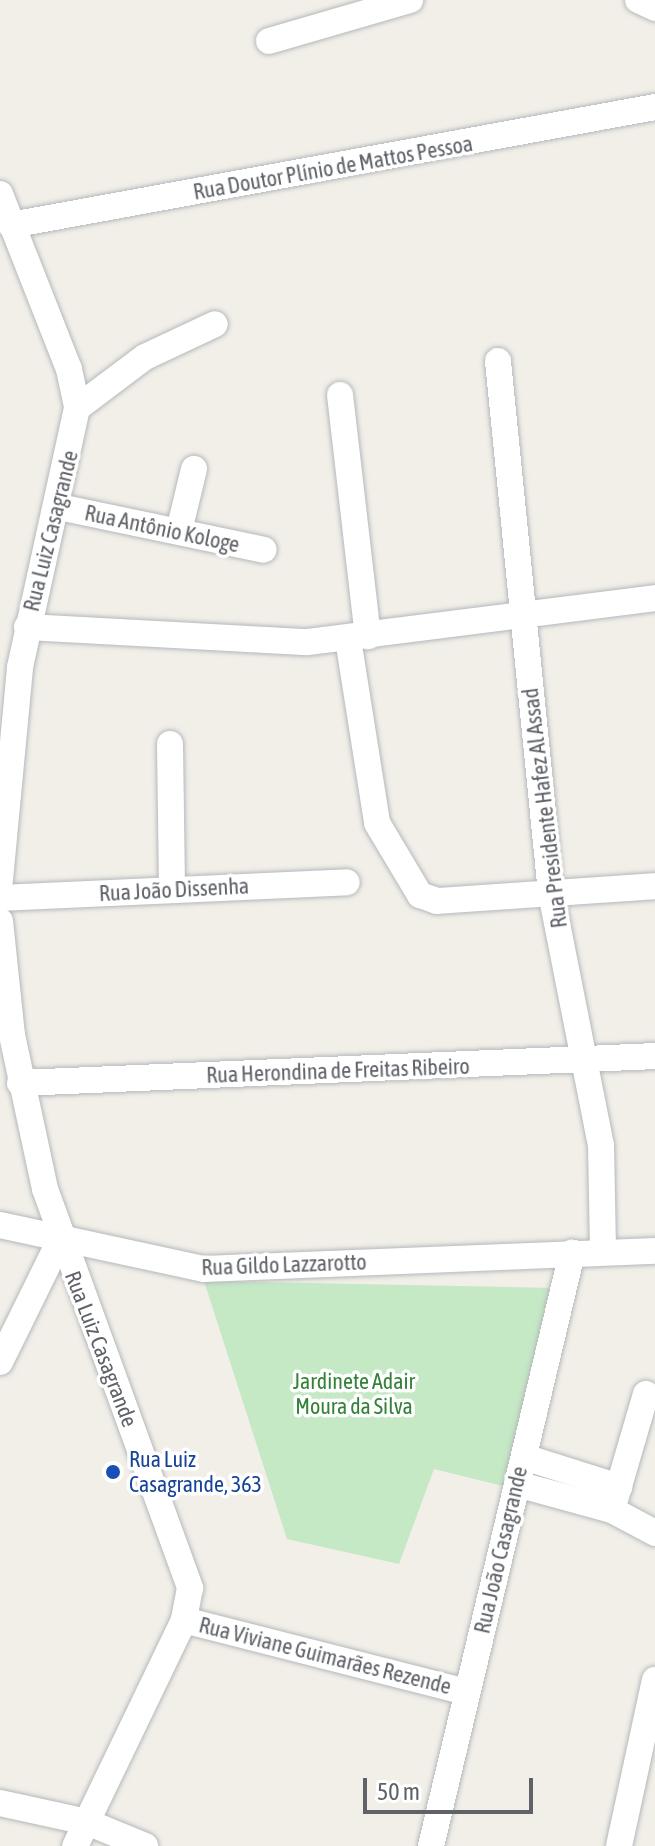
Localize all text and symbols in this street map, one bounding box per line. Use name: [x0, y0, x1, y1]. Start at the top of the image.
street label: Rua Doutor Plínio de Mattos Pessoa: [191, 130, 475, 206]
street label: Rua Luiz Casagrande: [18, 448, 84, 614]
street label: Rua Antônio Kologe: [82, 500, 242, 558]
street label: Rua Presidente Hafez Al Assad: [517, 686, 573, 930]
street label: Rua João Dissenha: [98, 873, 250, 907]
street label: Rua Herondina de Freitas Ribeiro: [206, 1053, 470, 1089]
street label: Rua Gildo Lazzarotto: [201, 1249, 367, 1281]
street label: Rua Luiz Casagrande: [59, 1267, 143, 1431]
park label: Jardinete Adair Moura da Silva: [293, 1368, 415, 1420]
place label: Rua Luiz Casagrande, 363: [129, 1446, 262, 1498]
marker: Rua Luiz Casagrande, 363: [104, 1463, 122, 1481]
street label: Rua João Casagrande: [469, 1464, 533, 1636]
street label: Rua Viviane Guimarães Rezende: [196, 1612, 454, 1700]
scale bar: [367, 1762, 537, 1812]
text: 50 m: [377, 1778, 420, 1805]

